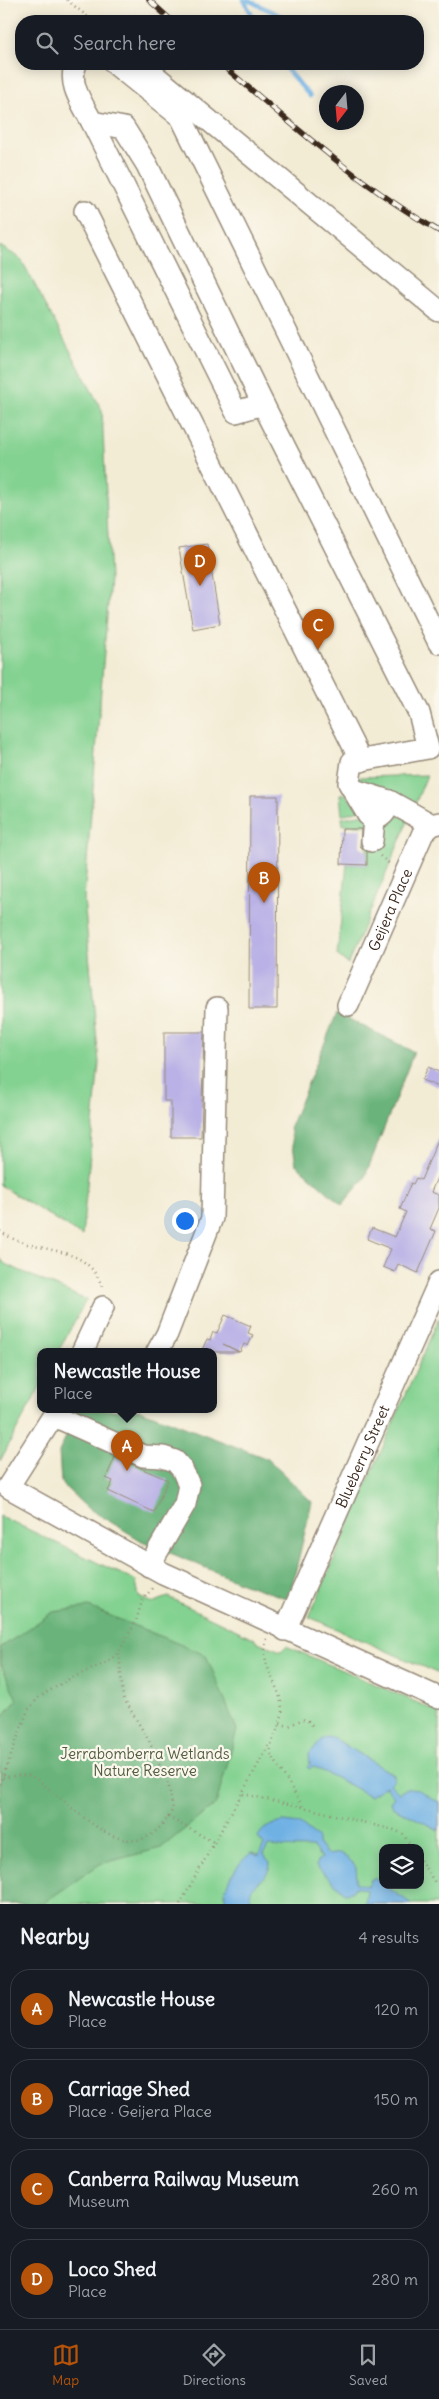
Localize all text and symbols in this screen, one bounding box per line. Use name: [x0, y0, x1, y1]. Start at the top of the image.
search box: [15, 15, 424, 70]
icon: search: [33, 29, 61, 57]
text: Search here: [73, 31, 176, 55]
north arrow: [319, 85, 364, 130]
pin: D: [184, 545, 216, 586]
pin: C: [302, 609, 334, 650]
pin: B: [248, 862, 280, 903]
street label: Geijera Place: [363, 865, 416, 954]
your location: [172, 1208, 198, 1234]
popup: [37, 1348, 217, 1413]
text: Newcastle House: [54, 1359, 200, 1383]
text: Place: [54, 1383, 92, 1403]
street label: Blueberry Street: [331, 1402, 393, 1511]
pin: A: [111, 1430, 143, 1471]
park label: Jerrabomberra Wetlands Nature Reserve: [60, 1744, 230, 1780]
map controls: [379, 1844, 424, 1889]
button: layers: [379, 1844, 424, 1889]
text: Nearby: [20, 1923, 90, 1950]
text: 4 results: [358, 1927, 419, 1947]
text: Newcastle House: [68, 1987, 215, 2011]
text: A: [32, 1999, 42, 2019]
text: 120 m: [375, 1999, 418, 2019]
text: Place: [68, 2011, 107, 2031]
text: Carriage Shed: [68, 2077, 190, 2101]
text: B: [32, 2089, 42, 2109]
text: 150 m: [374, 2089, 418, 2109]
text: Place · Geijera Place: [68, 2101, 212, 2121]
text: Canberra Railway Museum: [68, 2167, 299, 2191]
text: C: [32, 2179, 42, 2199]
text: 260 m: [372, 2179, 418, 2199]
text: Museum: [68, 2191, 130, 2211]
text: Loco Shed: [68, 2257, 156, 2281]
text: D: [31, 2269, 43, 2289]
text: 280 m: [372, 2269, 418, 2289]
text: Place: [68, 2281, 107, 2301]
tab: Map: [52, 2341, 80, 2389]
tab: Directions: [183, 2341, 246, 2389]
tab: Saved: [349, 2341, 387, 2389]

